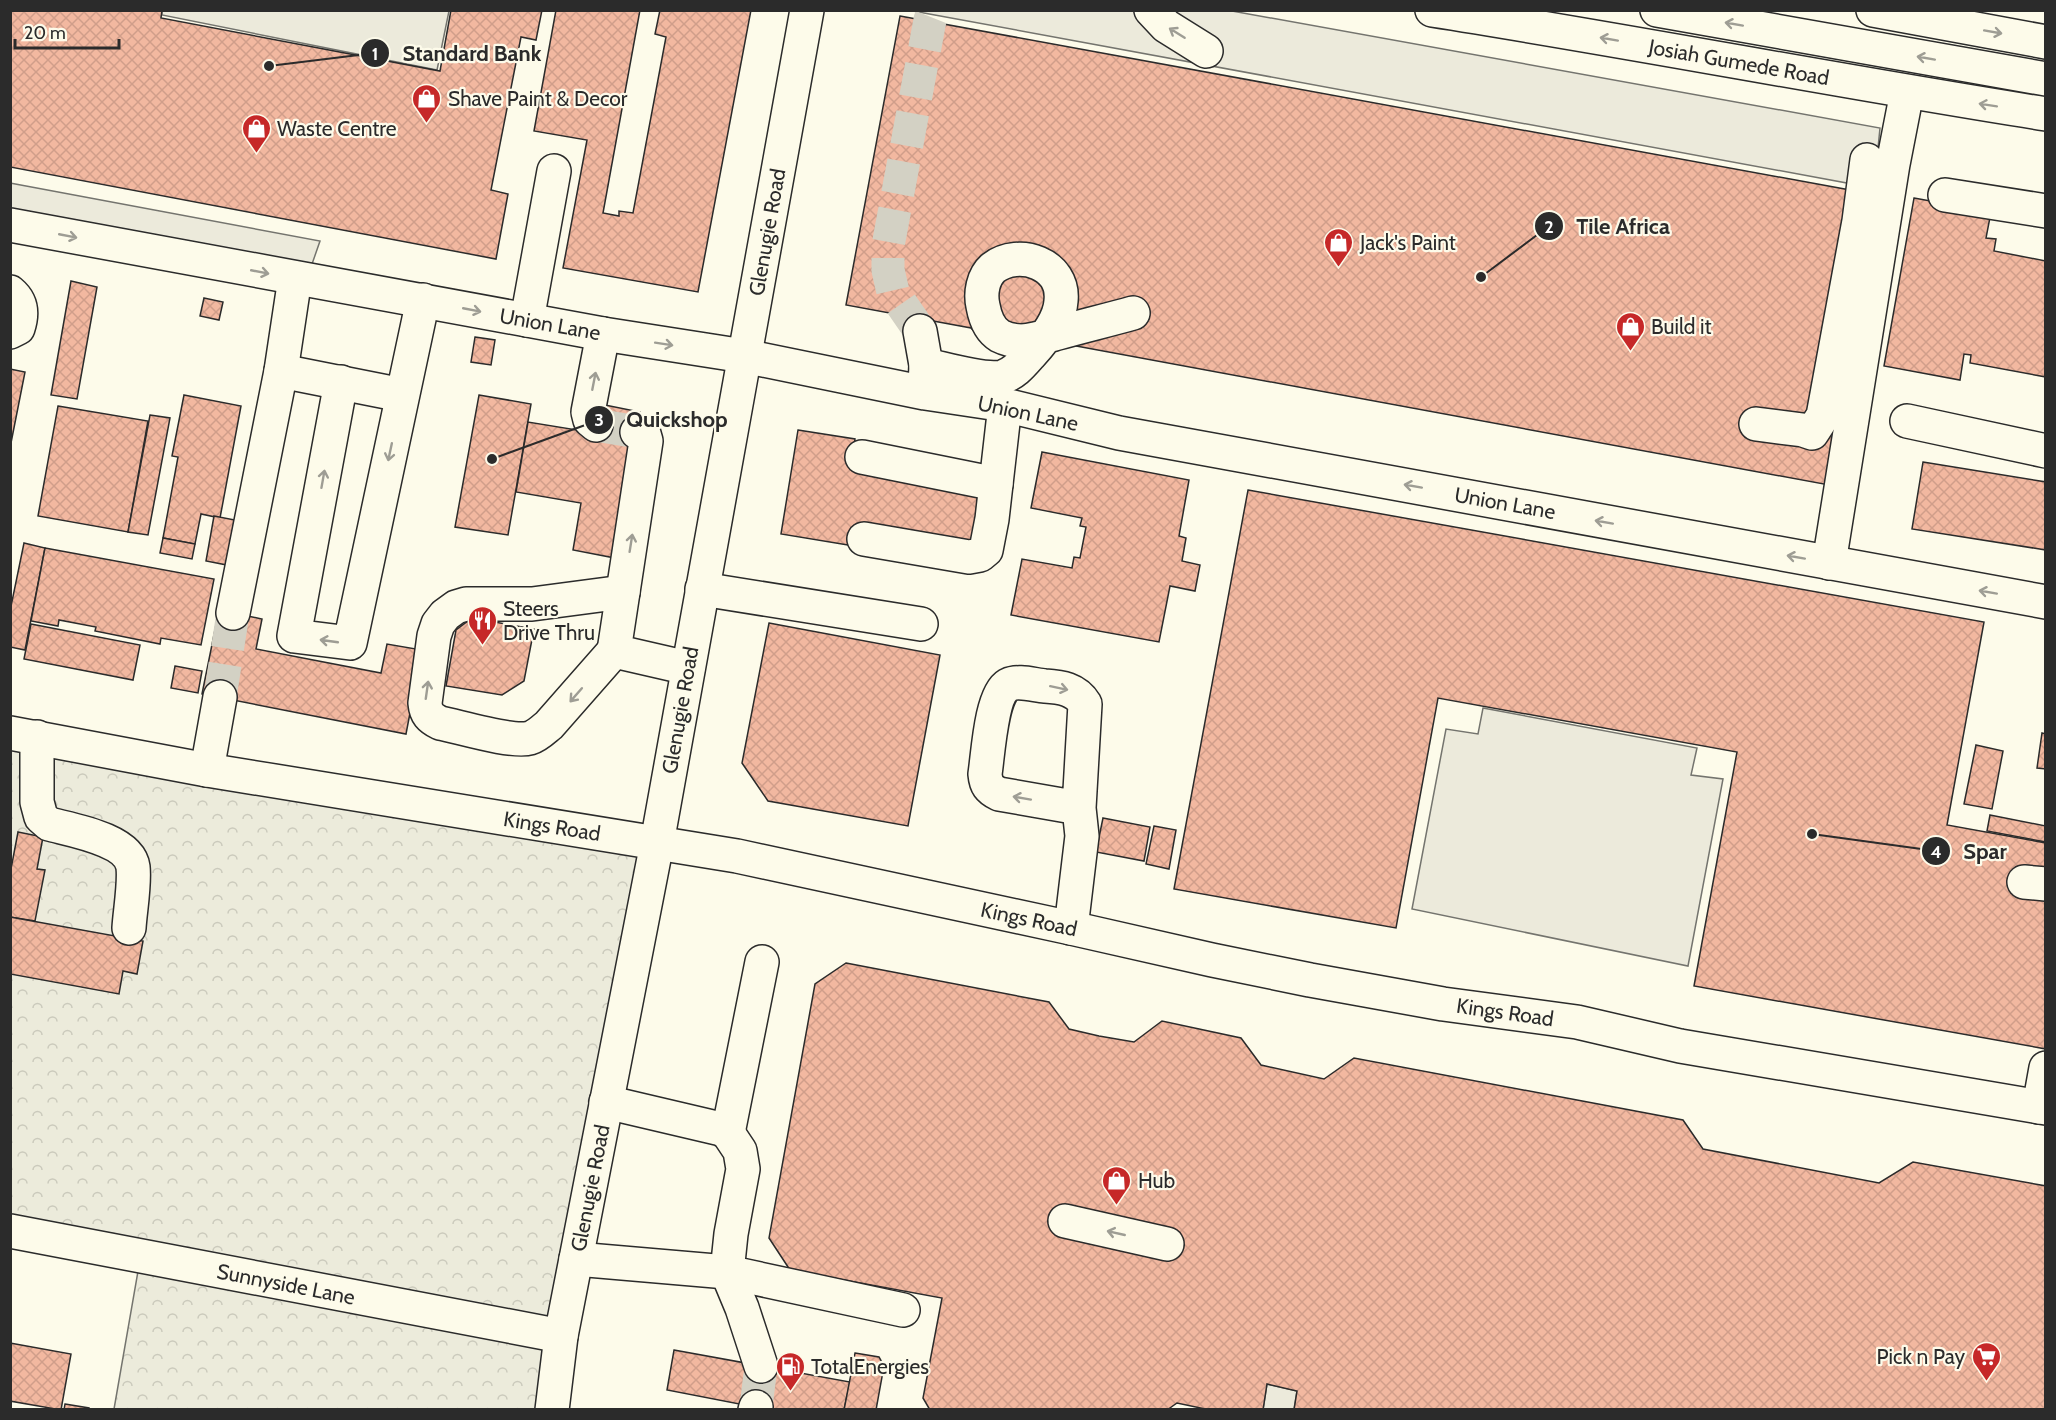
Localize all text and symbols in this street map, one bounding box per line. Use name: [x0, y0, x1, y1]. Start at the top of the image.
scale bar: [15, 12, 118, 50]
one-way arrow: [1724, 18, 1744, 29]
text: 20 m: [24, 22, 66, 44]
one-way arrow: [1169, 26, 1186, 38]
one-way arrow: [1983, 27, 2002, 38]
callout: Standard Bank: [360, 33, 553, 73]
one-way arrow: [1600, 33, 1620, 44]
street label: Josiah Gumede Road: [1646, 34, 1831, 90]
text: Standard Bank: [403, 40, 542, 67]
text: 1: [372, 43, 378, 65]
one-way arrow: [1917, 52, 1936, 63]
shop icon: Shave Paint & Decor: [411, 82, 443, 124]
place label: Shave Paint & Decor: [448, 86, 628, 111]
one-way arrow: [1978, 99, 1998, 110]
shop icon: Waste Centre: [240, 112, 272, 154]
place label: Waste Centre: [277, 116, 397, 141]
street label: Glenugie Road: [744, 166, 790, 298]
callout: Tile Africa: [1534, 206, 1682, 246]
text: Tile Africa: [1576, 213, 1670, 240]
text: 2: [1544, 216, 1554, 238]
shop icon: Jack's Paint: [1323, 226, 1355, 268]
place label: Jack's Paint: [1359, 230, 1456, 255]
one-way arrow: [58, 231, 77, 242]
one-way arrow: [249, 267, 269, 278]
street label: Union Lane: [498, 303, 603, 345]
one-way arrow: [462, 305, 482, 316]
shop icon: Build it: [1614, 310, 1646, 352]
place label: Build it: [1651, 314, 1712, 339]
one-way arrow: [654, 338, 674, 349]
one-way arrow: [589, 372, 600, 391]
street label: Union Lane: [975, 390, 1081, 436]
callout: Quickshop: [584, 400, 739, 440]
text: Quickshop: [626, 406, 728, 433]
text: 3: [594, 409, 604, 431]
one-way arrow: [384, 442, 395, 462]
one-way arrow: [318, 470, 329, 490]
one-way arrow: [1403, 481, 1423, 492]
street label: Union Lane: [1453, 482, 1558, 524]
one-way arrow: [1595, 516, 1615, 527]
one-way arrow: [625, 534, 636, 554]
one-way arrow: [1787, 551, 1807, 562]
one-way arrow: [1979, 586, 1998, 597]
place label: Steers Drive Thru: [503, 596, 595, 645]
restaurant icon: Steers Drive Thru: [466, 604, 498, 646]
one-way arrow: [320, 635, 340, 646]
street label: Glenugie Road: [657, 644, 703, 776]
one-way arrow: [421, 681, 432, 700]
one-way arrow: [1049, 683, 1069, 694]
one-way arrow: [569, 687, 583, 702]
one-way arrow: [1012, 792, 1032, 803]
street label: Kings Road: [502, 806, 602, 846]
callout: Spar: [1921, 831, 2019, 871]
text: Spar: [1963, 838, 2007, 865]
text: 4: [1930, 841, 1942, 863]
street label: Kings Road: [978, 897, 1080, 941]
street label: Kings Road: [1455, 993, 1555, 1031]
street label: Glenugie Road: [565, 1122, 615, 1254]
shop icon: Hub: [1101, 1164, 1133, 1206]
place label: Hub: [1138, 1168, 1175, 1193]
one-way arrow: [1107, 1226, 1126, 1238]
street label: Sunnyside Lane: [215, 1258, 357, 1310]
supermarket icon: Pick n Pay: [1970, 1340, 2002, 1382]
place label: Pick n Pay: [1877, 1344, 1965, 1369]
fuel station icon: TotalEnergies: [774, 1350, 806, 1392]
place label: TotalEnergies: [811, 1354, 929, 1379]

